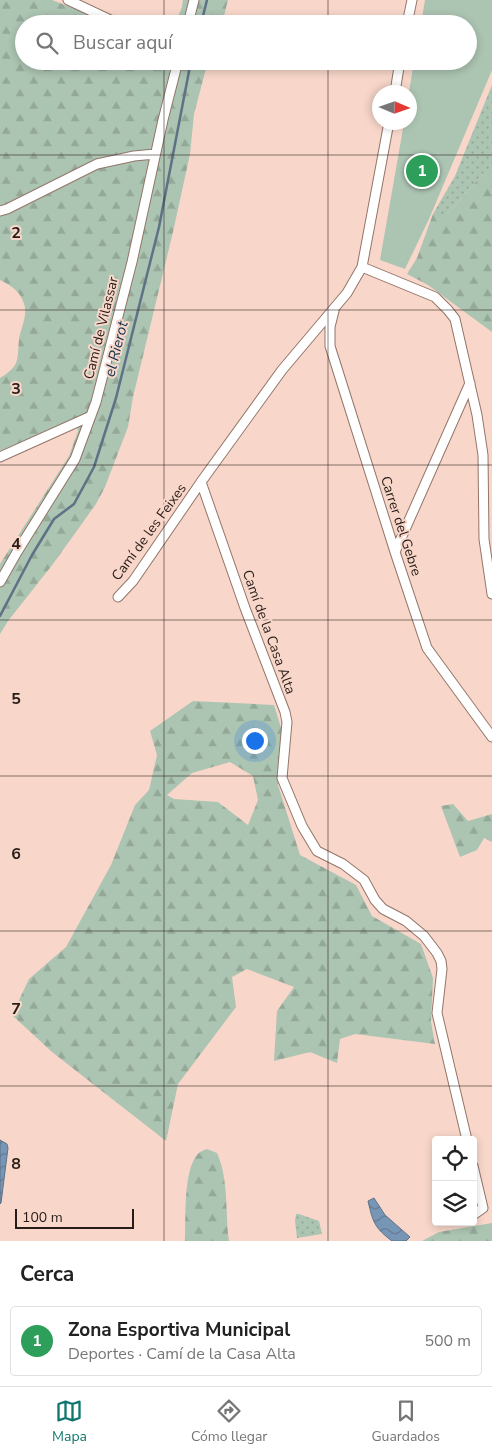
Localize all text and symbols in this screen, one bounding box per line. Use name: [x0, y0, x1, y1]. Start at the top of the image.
search box: [15, 15, 477, 70]
icon: search: [33, 29, 61, 57]
text: Buscar aquí: [73, 30, 172, 56]
north arrow: [372, 85, 417, 130]
pin: 1: [406, 152, 438, 190]
text: 2: [11, 222, 21, 244]
street label: Camí de Vilassar: [79, 275, 123, 381]
water label: el Rierot: [99, 318, 133, 379]
text: 3: [11, 378, 21, 400]
street label: Carrer del Gebre: [376, 474, 426, 578]
street label: Camí de les Feixes: [107, 479, 191, 585]
text: 4: [11, 533, 21, 555]
street label: Camí de la Casa Alta: [238, 567, 300, 697]
text: 5: [11, 688, 21, 710]
your location: [242, 728, 268, 754]
text: 6: [11, 843, 21, 865]
text: 7: [11, 998, 21, 1020]
map controls: [432, 1136, 477, 1226]
button: locate: [432, 1136, 477, 1181]
text: 8: [11, 1153, 21, 1175]
button: layers: [432, 1181, 477, 1226]
scale bar: [15, 1206, 134, 1229]
text: 100 m: [22, 1208, 63, 1227]
text: Cerca: [20, 1260, 74, 1288]
text: Zona Esportiva Municipal: [68, 1317, 290, 1343]
text: 1: [32, 1330, 42, 1352]
text: 500 m: [424, 1330, 471, 1352]
text: Deportes · Camí de la Casa Alta: [68, 1343, 296, 1365]
tab: Mapa: [52, 1397, 87, 1446]
tab: Cómo llegar: [191, 1397, 267, 1446]
tab: Guardados: [371, 1397, 440, 1446]

